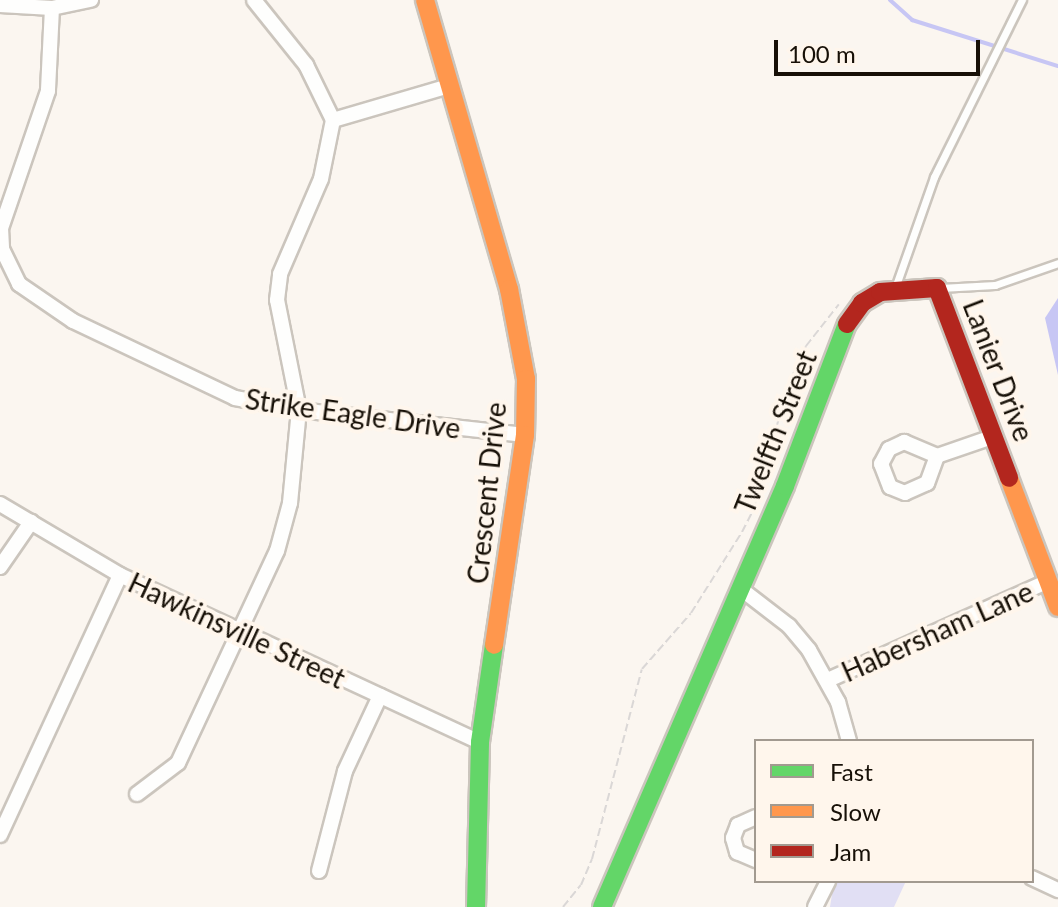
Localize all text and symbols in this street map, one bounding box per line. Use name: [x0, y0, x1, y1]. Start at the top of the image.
scale bar: [778, 24, 984, 74]
text: 100 m: [788, 39, 856, 68]
street label: Lanier Drive: [957, 294, 1041, 446]
street label: Twelfth Street: [727, 346, 823, 518]
street label: Strike Eagle Drive: [243, 381, 463, 445]
street label: Crescent Drive: [460, 401, 512, 585]
street label: Hawkinsville Street: [123, 565, 351, 695]
street label: Habersham Lane: [836, 574, 1038, 688]
legend: [754, 739, 1034, 883]
text: Fast: [830, 757, 873, 786]
text: Slow: [830, 797, 881, 826]
text: Jam: [830, 837, 871, 866]

